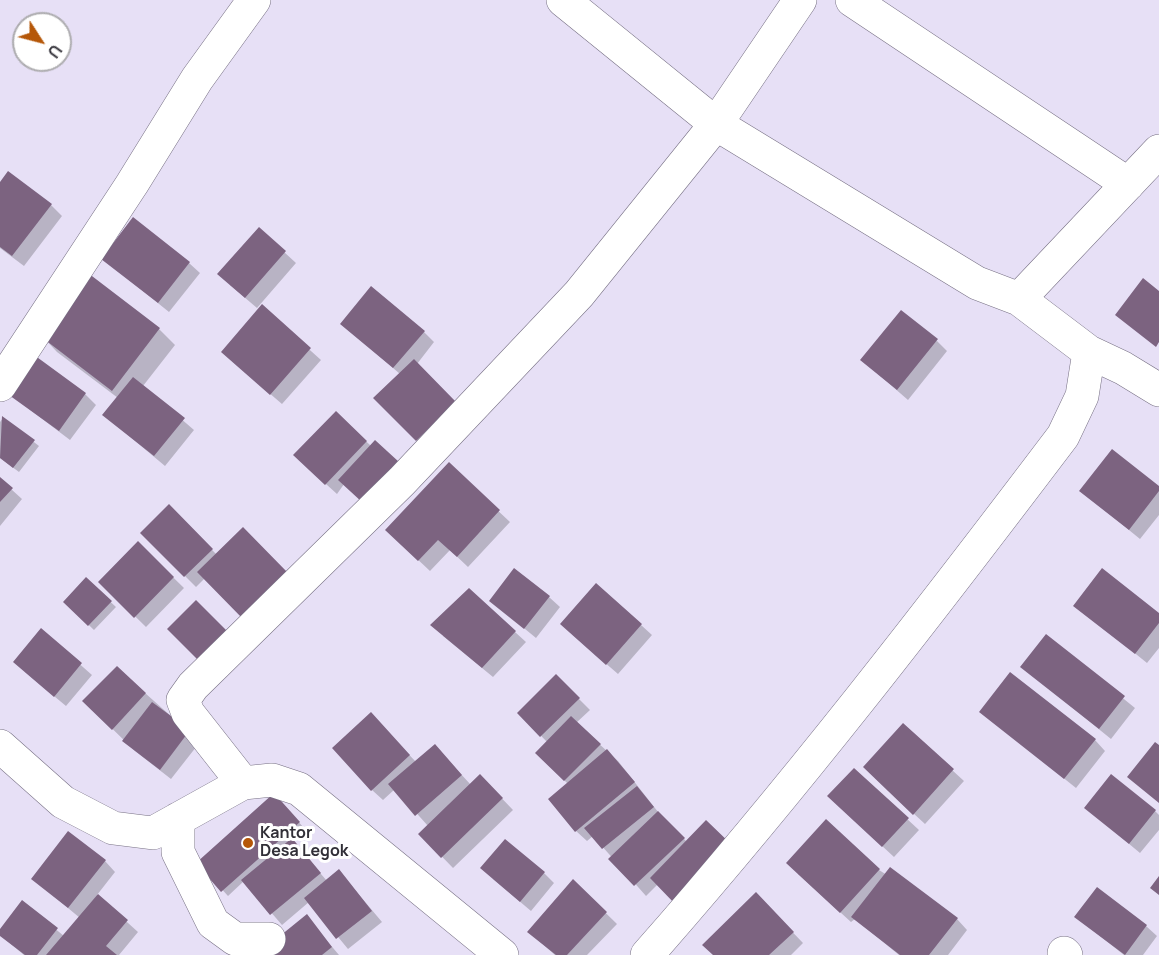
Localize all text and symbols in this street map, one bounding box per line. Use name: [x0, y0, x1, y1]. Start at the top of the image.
north arrow: [12, 12, 72, 72]
text: U: [43, 40, 67, 63]
place label: Kantor Desa Legok: [260, 824, 348, 862]
marker: Kantor Desa Legok: [241, 836, 255, 850]

